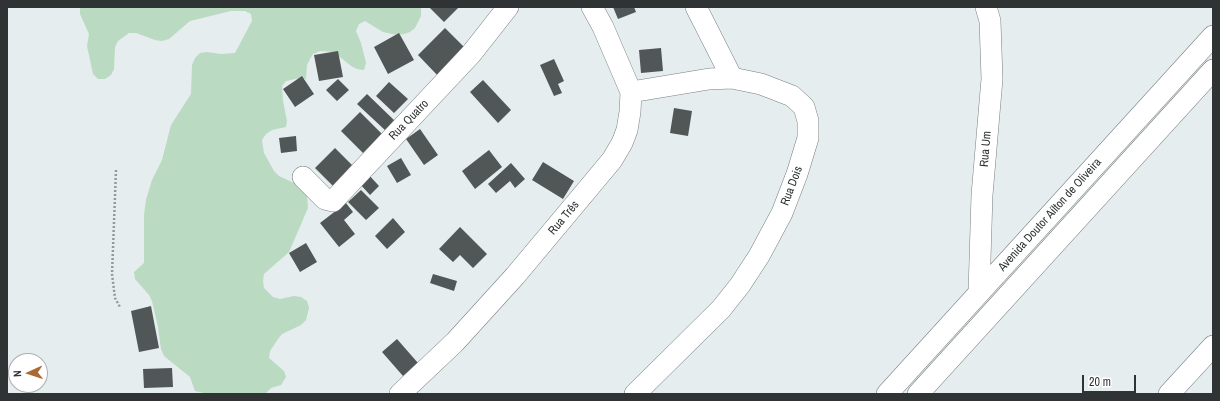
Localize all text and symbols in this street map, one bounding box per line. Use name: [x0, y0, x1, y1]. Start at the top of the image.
street label: Rua Quatro: [386, 97, 432, 143]
street label: Rua Um: [977, 130, 995, 168]
street label: Avenida Doutor Aílton de Oliveira: [995, 156, 1105, 274]
street label: Rua Dois: [778, 164, 806, 208]
street label: Rua Três: [546, 198, 582, 238]
north arrow: [8, 353, 48, 393]
scale bar: [1084, 367, 1138, 393]
text: N: [10, 370, 24, 377]
text: 20 m: [1089, 374, 1111, 390]

